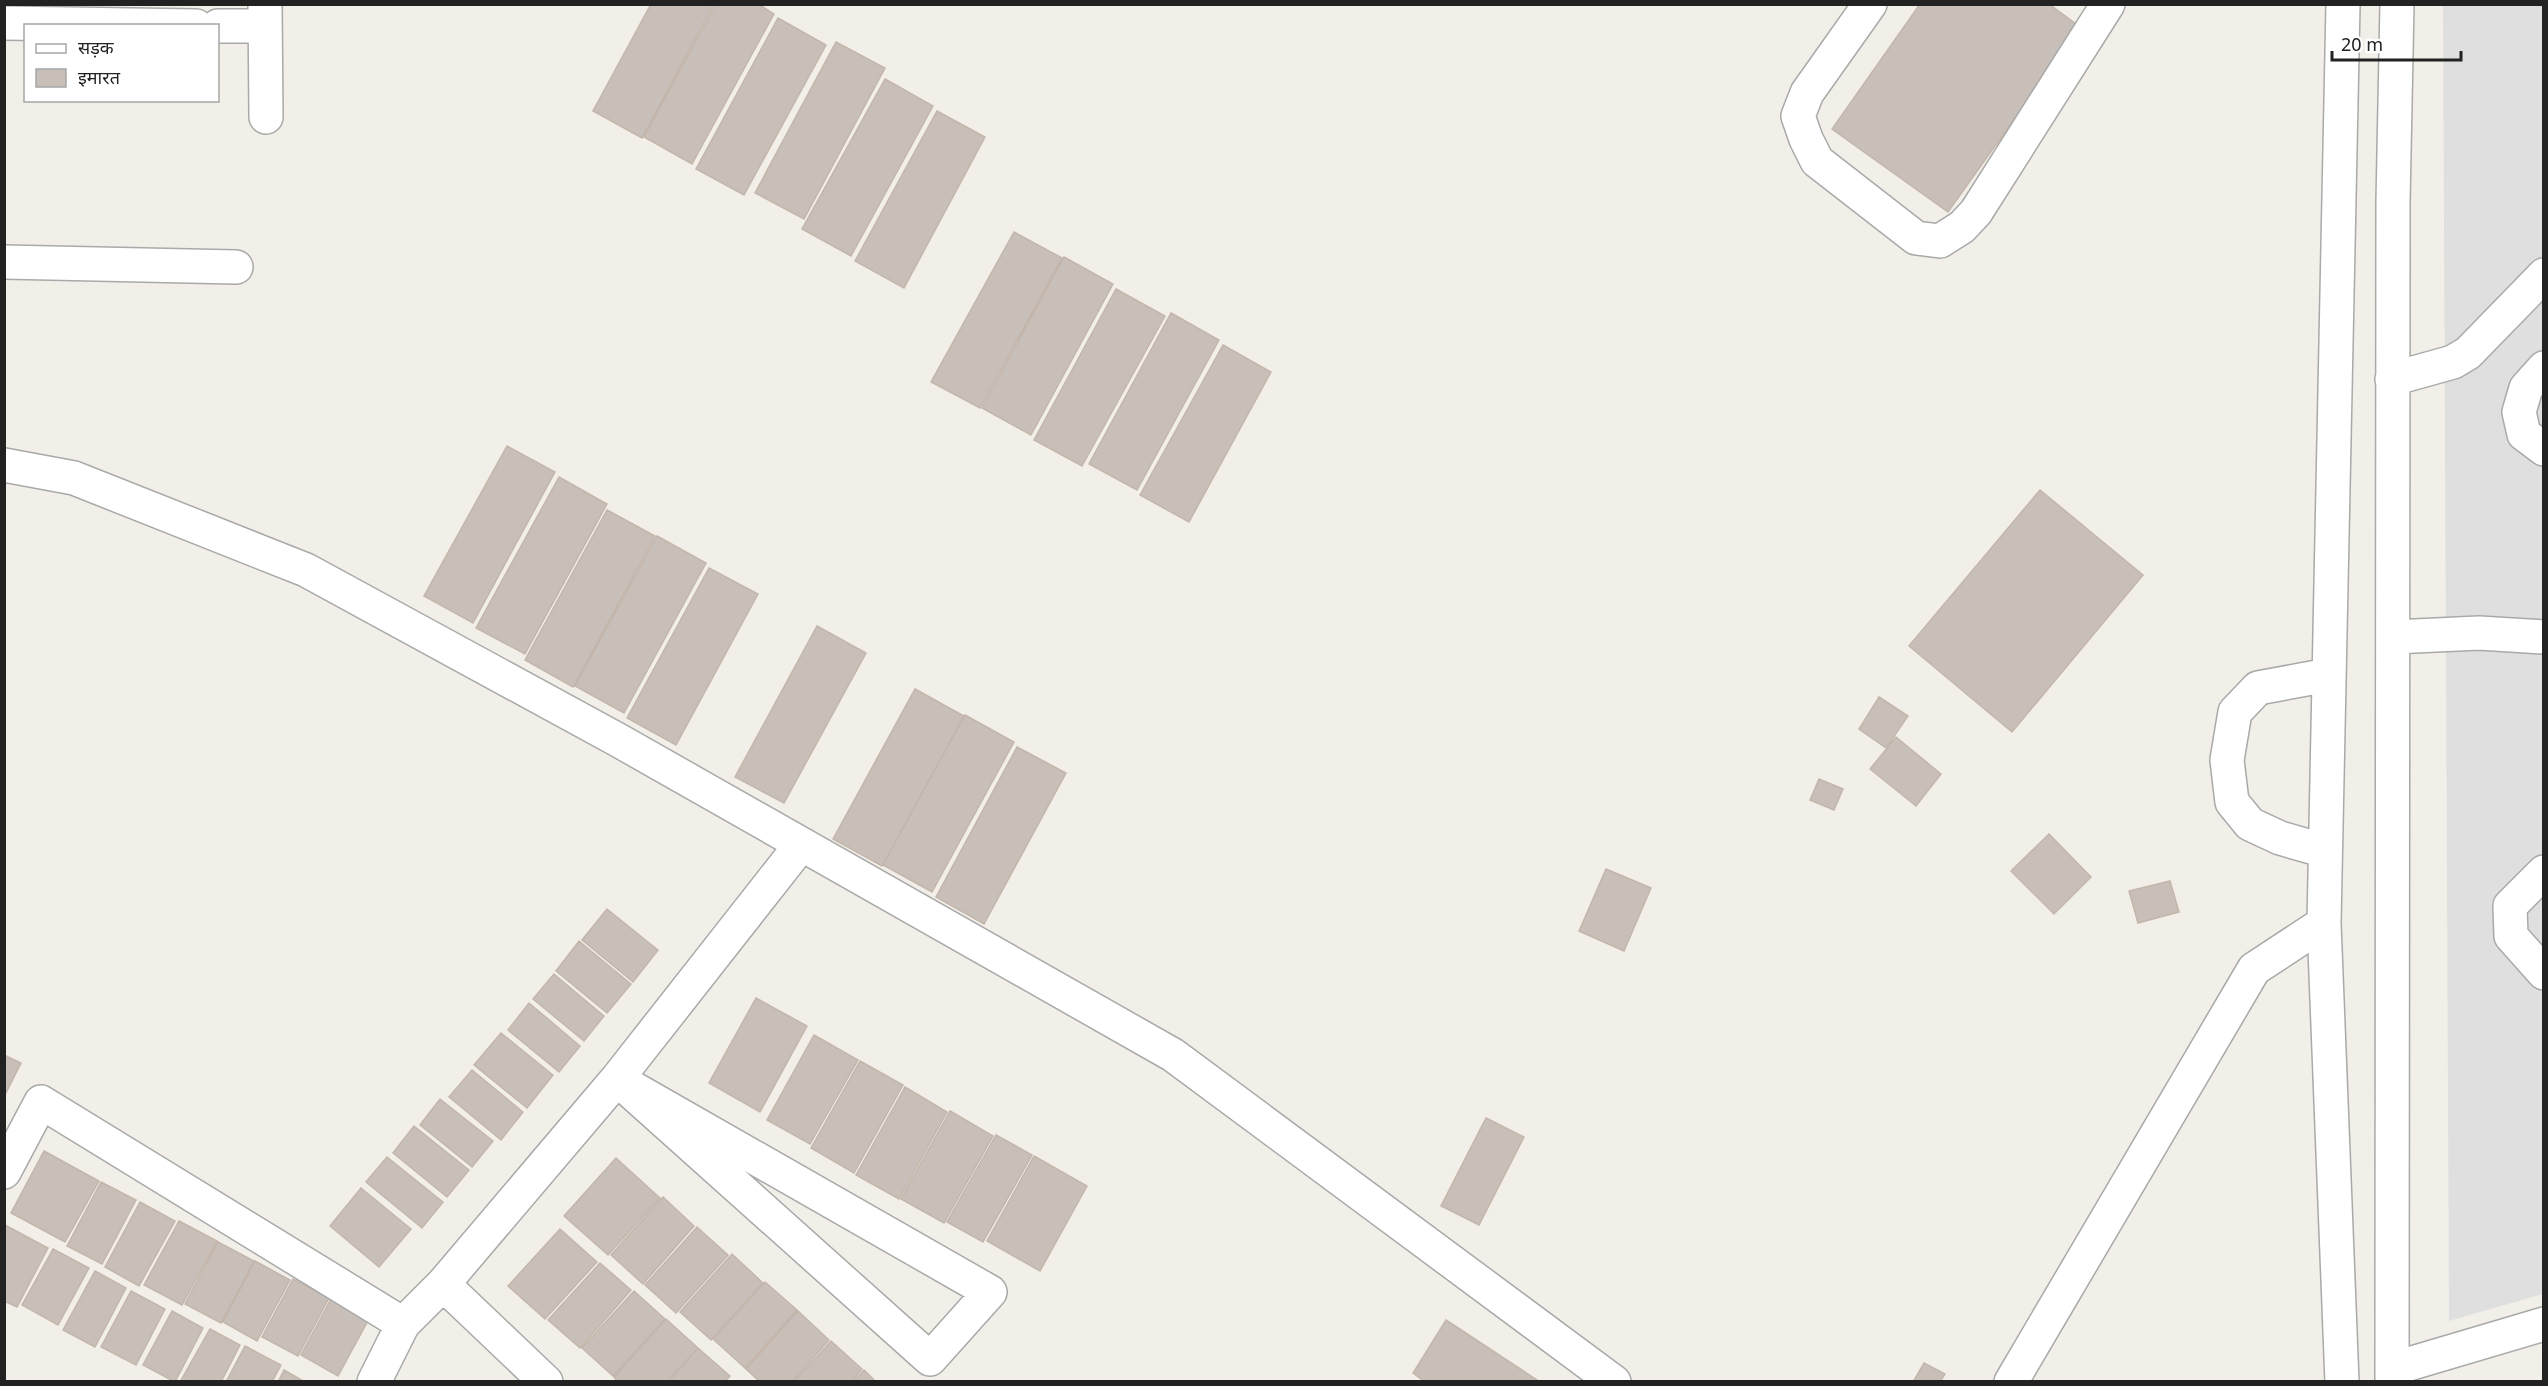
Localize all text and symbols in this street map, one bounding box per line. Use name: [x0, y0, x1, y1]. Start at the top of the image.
legend: [24, 24, 219, 102]
scale bar: [2332, 24, 2461, 62]
text: 20 m: [2341, 32, 2383, 56]
text: सड़क: [78, 35, 115, 59]
text: इमारत: [78, 65, 121, 89]

